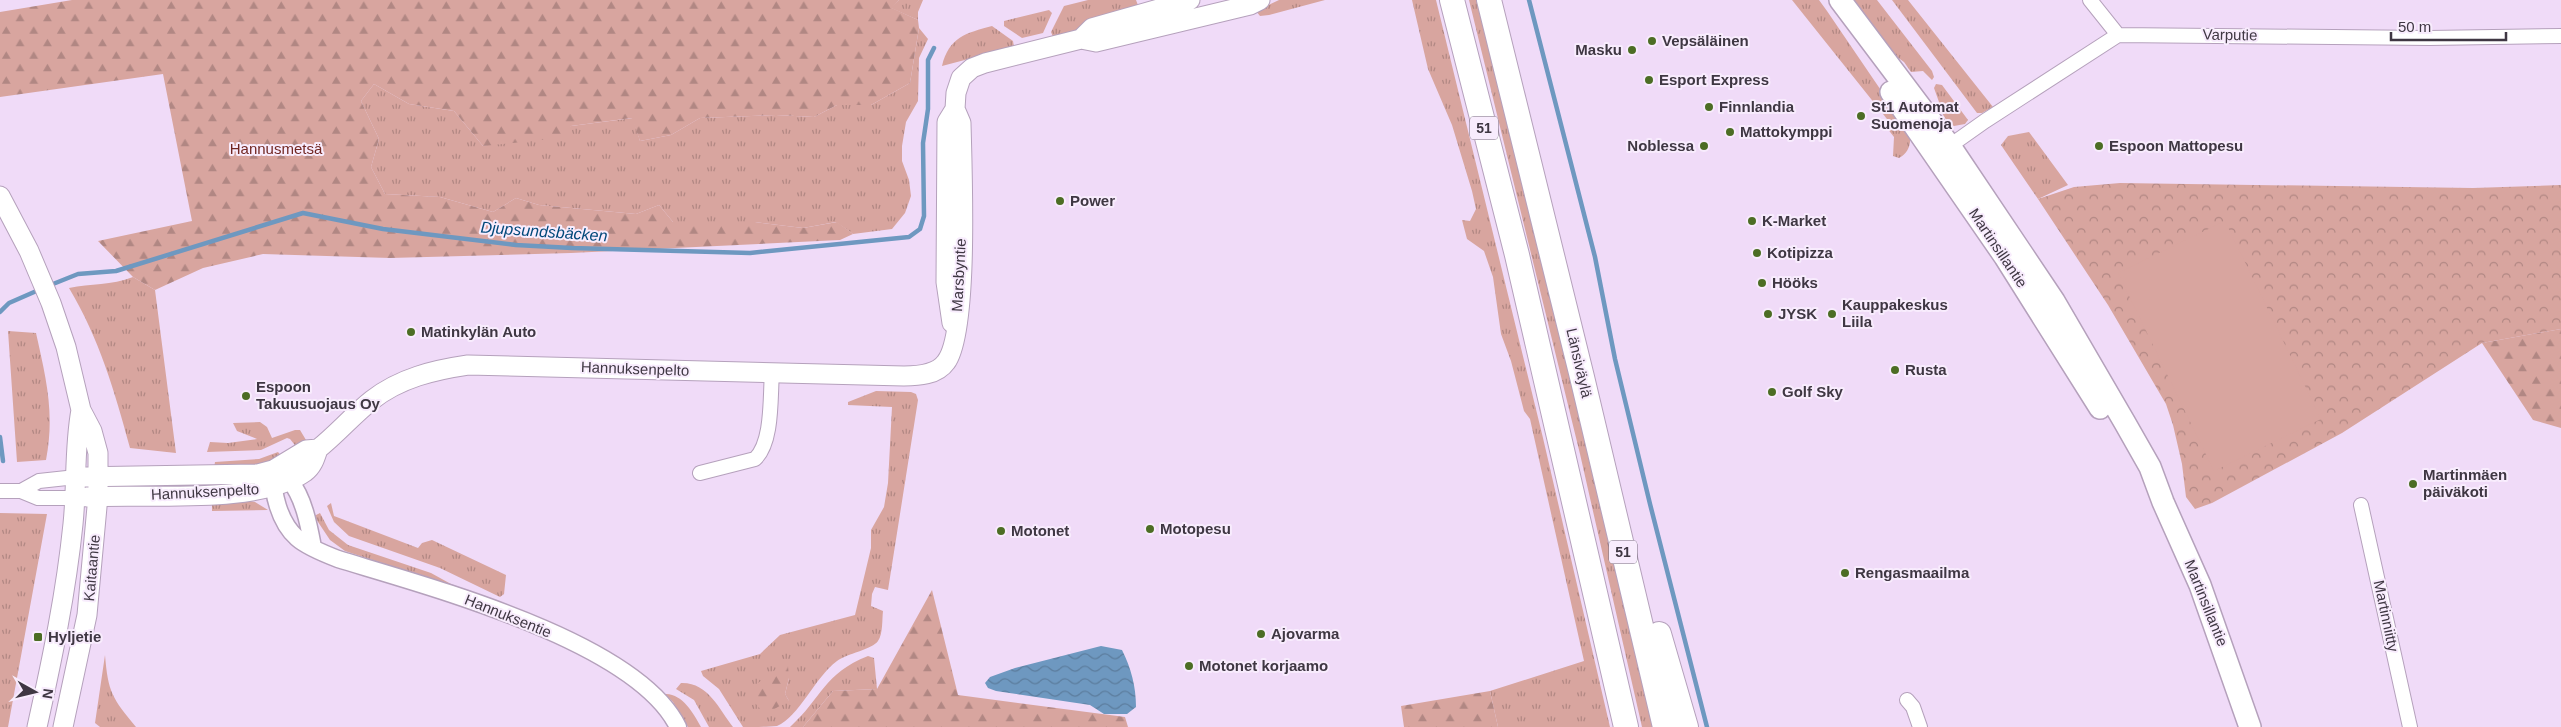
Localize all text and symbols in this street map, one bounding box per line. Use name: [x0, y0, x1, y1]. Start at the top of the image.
scale bar: [2391, 10, 2506, 42]
text: 50 m: [2398, 18, 2431, 35]
street label: Varputie: [2202, 26, 2258, 43]
place label: Vepsäläinen: [1662, 32, 1749, 49]
marker: Vepsäläinen: [1646, 35, 1658, 47]
place label: Masku: [1575, 41, 1622, 58]
marker: Masku: [1626, 44, 1638, 56]
place label: Esport Express: [1659, 71, 1769, 88]
marker: Esport Express: [1643, 74, 1655, 86]
place label: Finnlandia: [1719, 98, 1795, 115]
place label: St1 Automat Suomenoja: [1871, 98, 1959, 132]
marker: Finnlandia: [1703, 101, 1715, 113]
marker: St1 Automat Suomenoja: [1855, 110, 1867, 122]
road number: 51: [1470, 116, 1498, 140]
place label: Mattokymppi: [1740, 123, 1833, 140]
marker: Mattokymppi: [1724, 126, 1736, 138]
place label: Noblessa: [1627, 137, 1695, 154]
place label: Espoon Mattopesu: [2109, 137, 2243, 154]
park label: Hannusmetsä: [230, 140, 323, 157]
marker: Noblessa: [1698, 140, 1710, 152]
marker: Espoon Mattopesu: [2093, 140, 2105, 152]
place label: Power: [1070, 192, 1115, 209]
marker: Power: [1054, 195, 1066, 207]
street label: Martinsillantie: [1966, 205, 2031, 290]
place label: K-Market: [1762, 212, 1826, 229]
marker: K-Market: [1746, 215, 1758, 227]
water label: Djupsundsbäcken: [480, 219, 608, 244]
street label: Marsbyntie: [948, 238, 969, 312]
place label: Kotipizza: [1767, 244, 1833, 261]
marker: Kotipizza: [1751, 247, 1763, 259]
place label: Hööks: [1772, 274, 1818, 291]
marker: Hööks: [1756, 277, 1768, 289]
place label: Kauppakeskus Liila: [1842, 296, 1948, 330]
place label: JYSK: [1778, 305, 1817, 322]
marker: JYSK: [1762, 308, 1774, 320]
marker: Kauppakeskus Liila: [1826, 308, 1838, 320]
place label: Matinkylän Auto: [421, 323, 536, 340]
marker: Matinkylän Auto: [405, 326, 417, 338]
street label: Länsiväylä: [1563, 326, 1596, 400]
street label: Hannuksenpelto: [581, 358, 689, 379]
place label: Rusta: [1905, 361, 1947, 378]
marker: Rusta: [1889, 364, 1901, 376]
place label: Espoon Takuusuojaus Oy: [256, 378, 381, 412]
place label: Golf Sky: [1782, 383, 1844, 400]
marker: Golf Sky: [1766, 386, 1778, 398]
marker: Espoon Takuusuojaus Oy: [240, 390, 252, 402]
place label: Martinmäen päiväkoti: [2423, 466, 2507, 500]
marker: Martinmäen päiväkoti: [2407, 478, 2419, 490]
street label: Hannuksenpelto: [150, 480, 260, 503]
place label: Motopesu: [1160, 520, 1231, 537]
place label: Motonet: [1011, 522, 1069, 539]
marker: Motopesu: [1144, 523, 1156, 535]
marker: Motonet: [995, 525, 1007, 537]
street label: Kaitaantie: [80, 534, 103, 602]
road number: 51: [1609, 540, 1637, 564]
street label: Martinsillantie: [2181, 557, 2232, 649]
place label: Rengasmaailma: [1855, 564, 1970, 581]
marker: Rengasmaailma: [1839, 567, 1851, 579]
street label: Martinniitty: [2371, 579, 2402, 654]
street label: Hannuksentie: [462, 590, 554, 641]
place label: Ajovarma: [1271, 625, 1340, 642]
place label: Hyljetie: [48, 628, 101, 645]
marker: Ajovarma: [1255, 628, 1267, 640]
marker: Hyljetie: [32, 631, 44, 643]
place label: Motonet korjaamo: [1199, 657, 1328, 674]
marker: Motonet korjaamo: [1183, 660, 1195, 672]
north arrow: [10, 667, 60, 717]
text: N: [39, 688, 57, 700]

